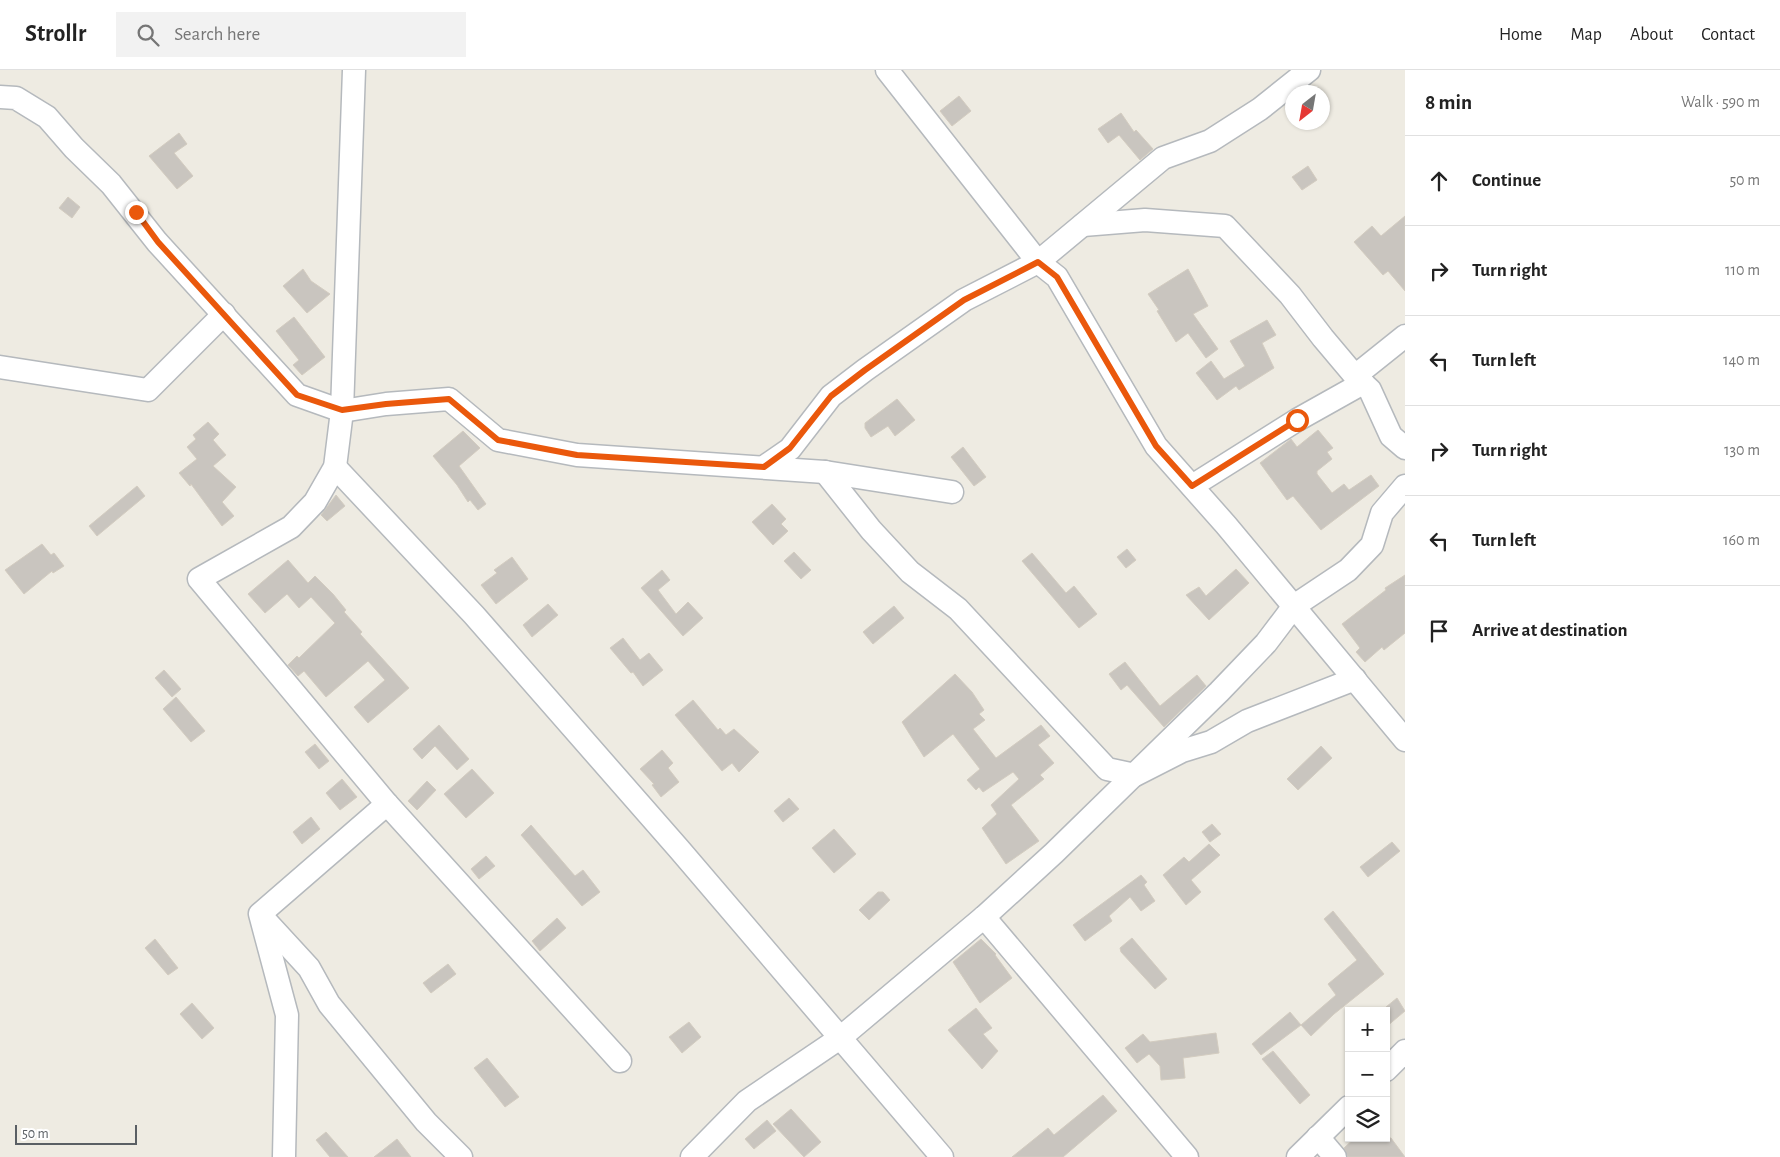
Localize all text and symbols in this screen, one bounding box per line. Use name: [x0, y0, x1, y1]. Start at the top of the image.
search box: [116, 12, 466, 57]
icon: search: [134, 21, 162, 49]
text: Strollr: [25, 22, 86, 46]
text: Search here: [174, 25, 260, 44]
text: Home: [1499, 26, 1542, 44]
text: Map: [1570, 26, 1602, 44]
text: About: [1630, 26, 1673, 44]
text: Contact: [1701, 26, 1755, 44]
north arrow: [1285, 85, 1330, 130]
text: 8 min: [1425, 92, 1472, 113]
text: Walk · 590 m: [1681, 94, 1760, 110]
icon: ahead: [1425, 167, 1453, 195]
text: Continue: [1472, 171, 1541, 190]
text: 50 m: [1729, 172, 1760, 188]
route end: [125, 201, 148, 224]
icon: right: [1425, 257, 1453, 285]
text: Turn right: [1472, 261, 1547, 280]
text: 110 m: [1725, 262, 1760, 278]
icon: left: [1425, 347, 1453, 375]
text: Turn left: [1472, 351, 1536, 370]
text: 140 m: [1723, 352, 1760, 368]
route start: [1286, 409, 1309, 432]
icon: right: [1425, 437, 1453, 465]
text: Turn right: [1472, 441, 1547, 460]
text: 130 m: [1724, 442, 1760, 458]
icon: left: [1425, 527, 1453, 555]
text: Turn left: [1472, 531, 1536, 550]
text: 160 m: [1723, 532, 1760, 548]
icon: arrive: [1425, 617, 1453, 645]
text: Arrive at destination: [1472, 621, 1628, 640]
map controls: [1345, 1007, 1390, 1142]
button: +: [1345, 1007, 1390, 1052]
button: −: [1345, 1052, 1390, 1097]
button: layers: [1345, 1097, 1390, 1142]
scale bar: [15, 1122, 138, 1145]
text: 50 m: [22, 1127, 49, 1141]

